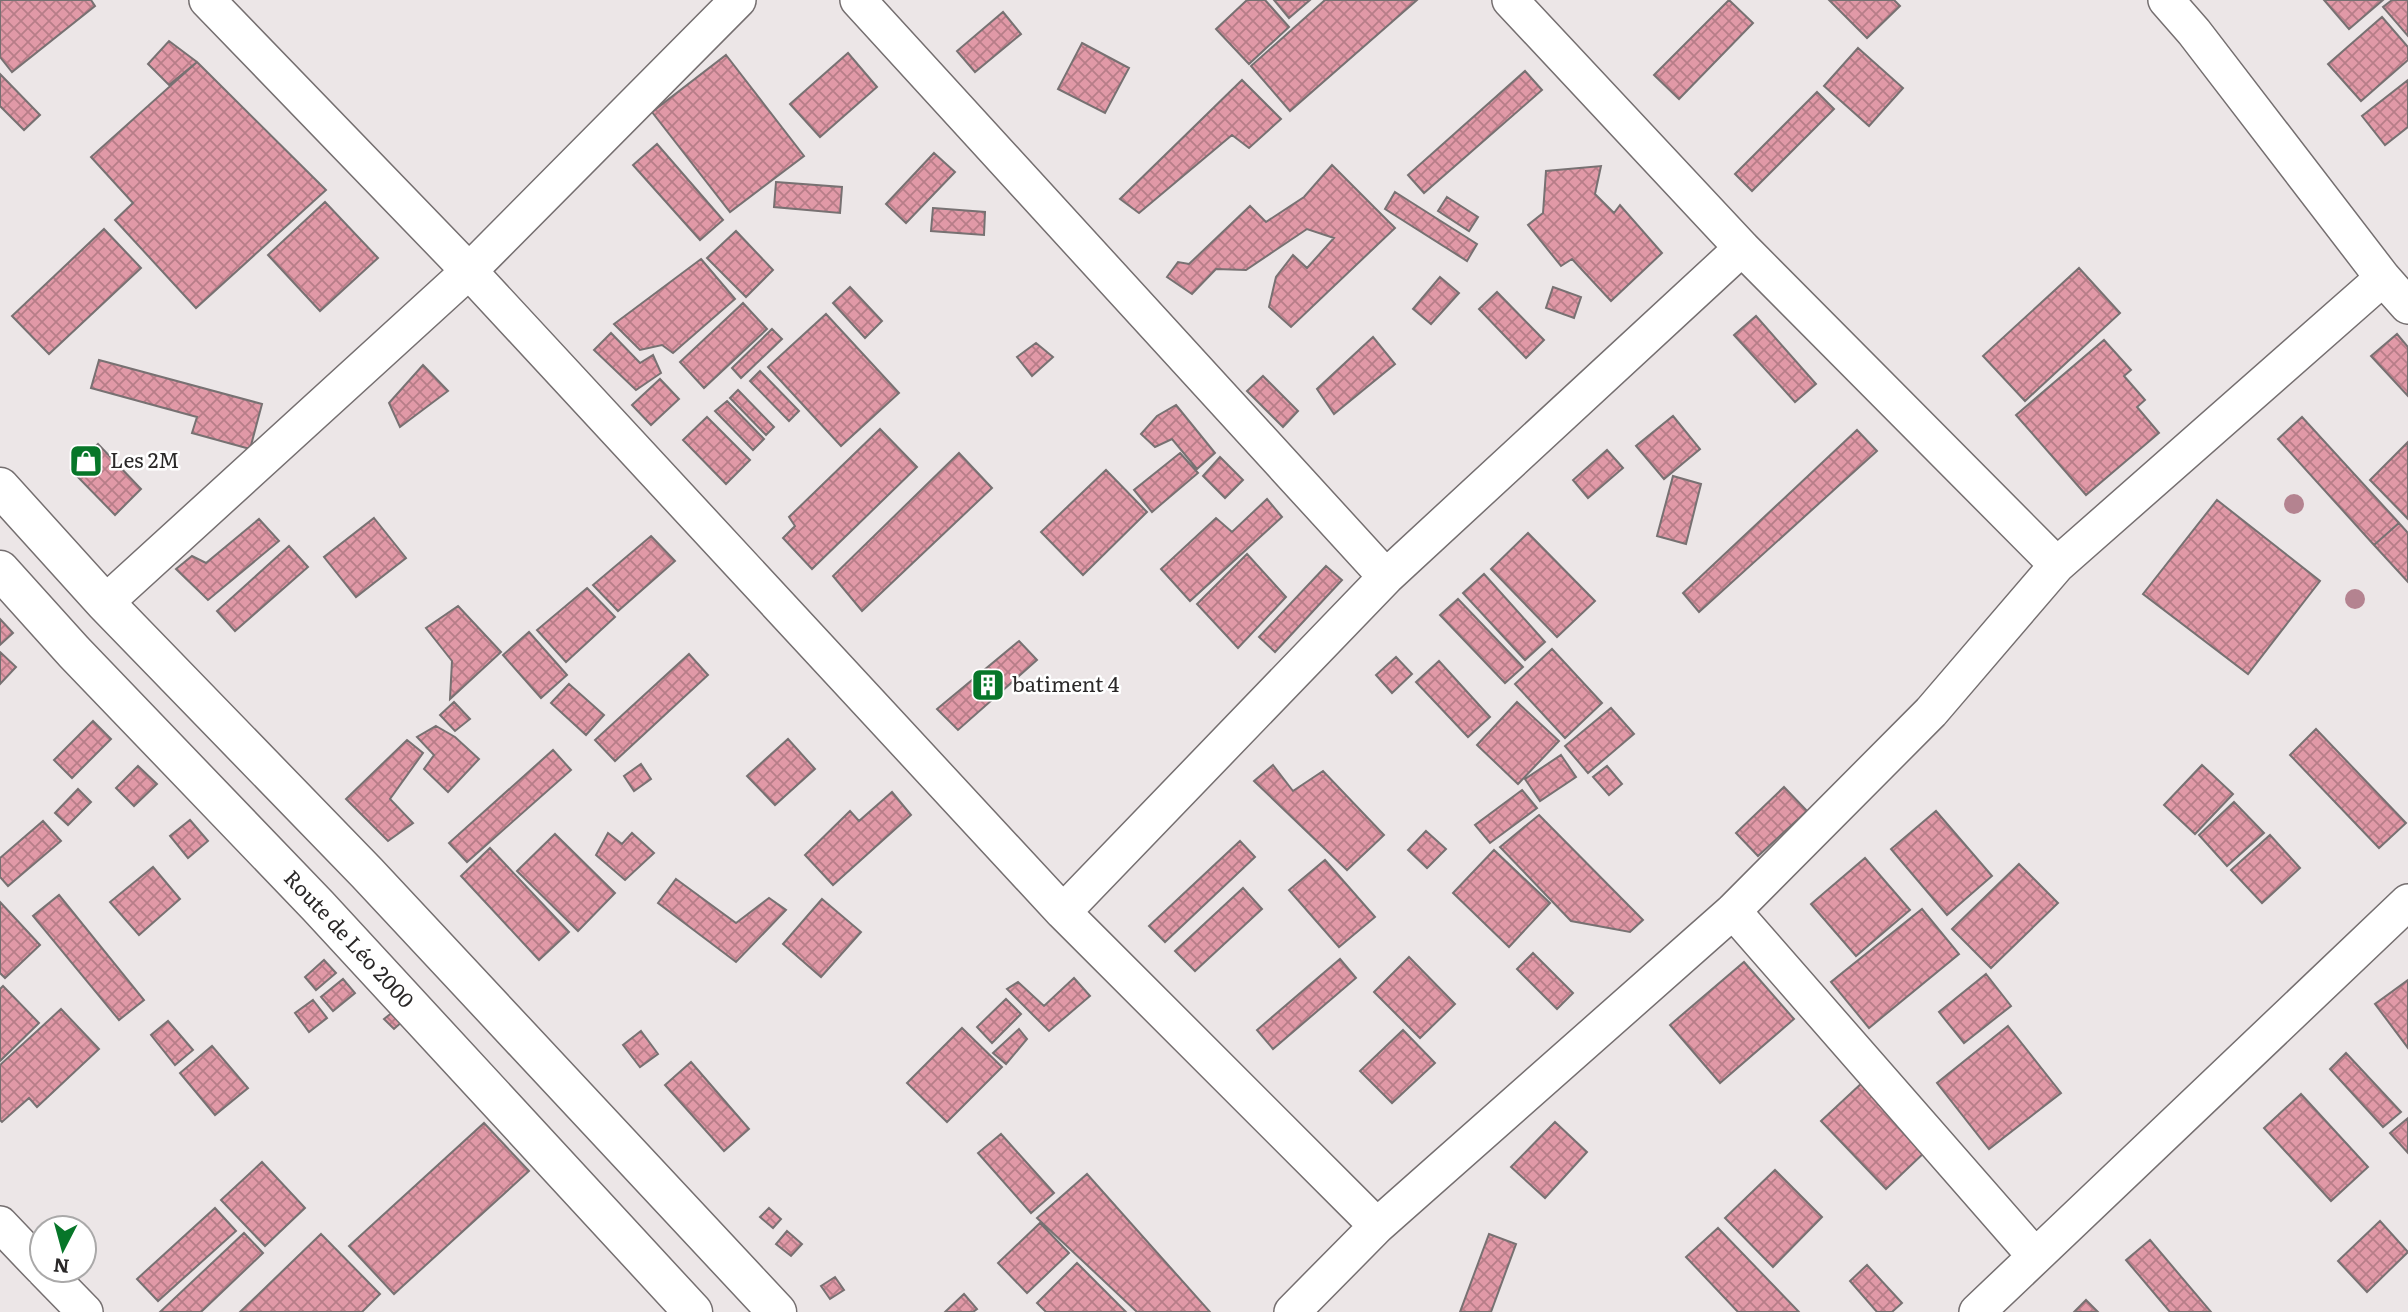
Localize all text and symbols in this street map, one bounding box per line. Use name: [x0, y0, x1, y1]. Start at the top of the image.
shop icon: Les 2M: [67, 442, 105, 480]
place label: Les 2M: [110, 443, 179, 474]
building icon: batiment 4: [969, 666, 1007, 704]
place label: batiment 4: [1012, 667, 1120, 698]
street label: Route de Léo 2000: [278, 862, 423, 1014]
north arrow: [28, 1214, 98, 1284]
text: N: [52, 1252, 71, 1282]

